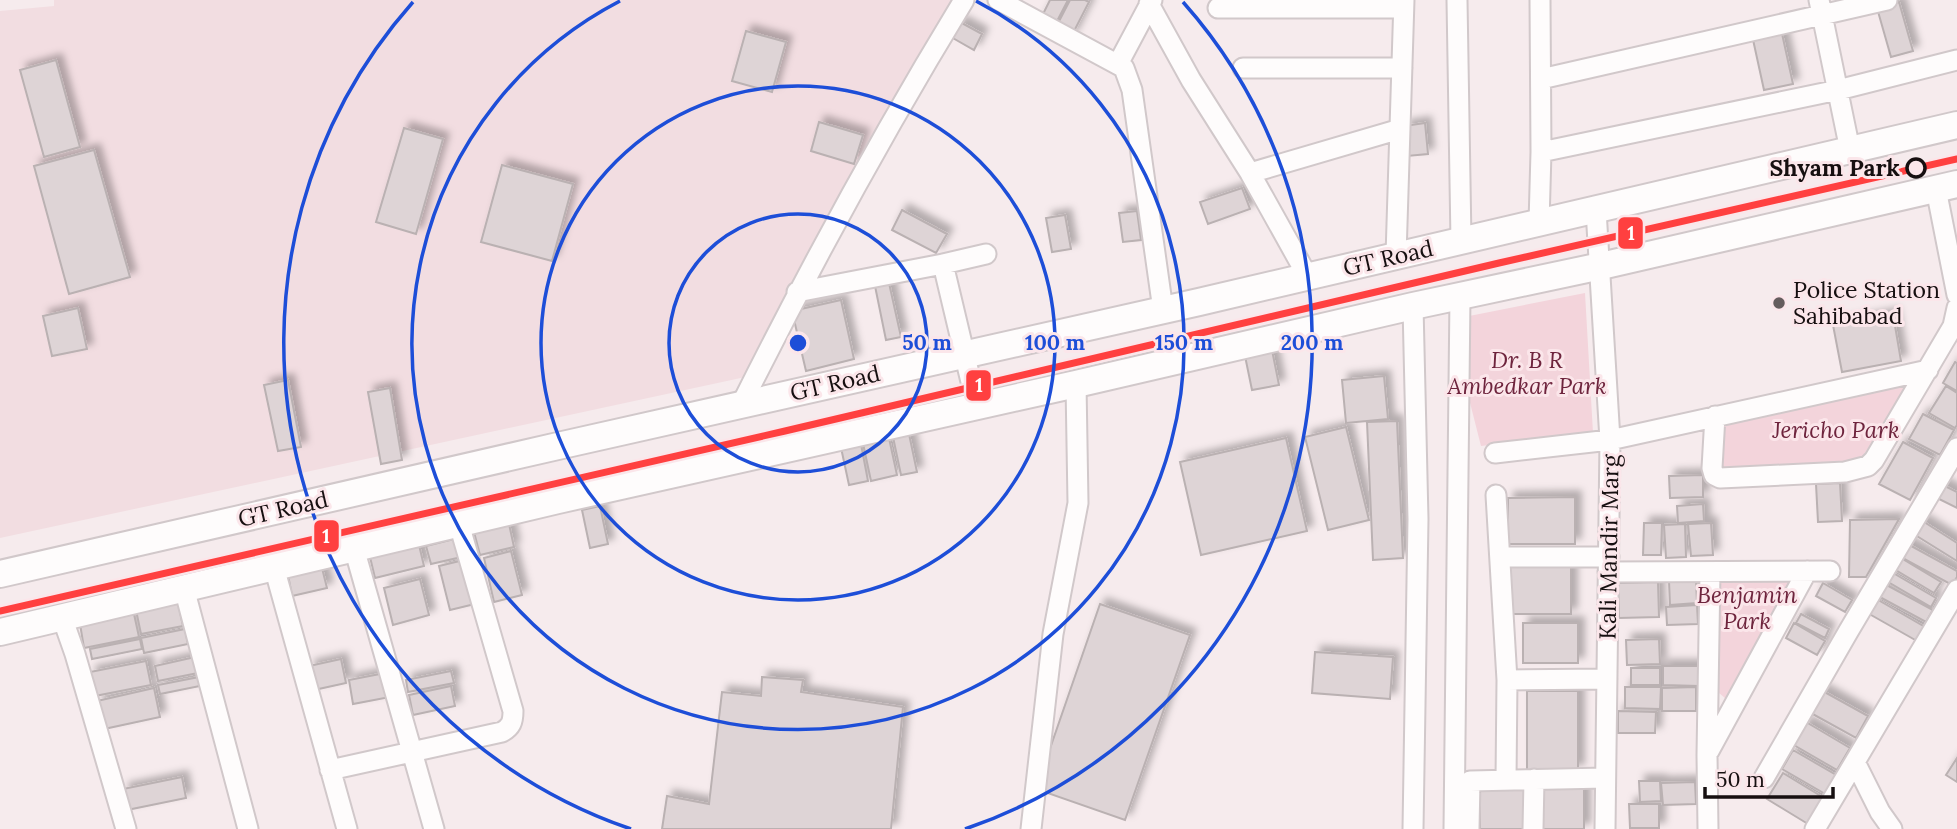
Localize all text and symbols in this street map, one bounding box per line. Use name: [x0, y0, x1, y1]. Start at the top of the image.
place label: Shyam Park: [1770, 153, 1900, 182]
marker: Shyam Park: [1906, 158, 1926, 178]
line badge: 1: [1617, 216, 1644, 250]
text: 1: [1627, 221, 1635, 245]
street label: GT Road: [1340, 233, 1436, 282]
place label: Police Station Sahibabad: [1793, 275, 1940, 330]
marker: Police Station Sahibabad: [1771, 295, 1787, 311]
text: 50 m: [902, 329, 952, 356]
text: 100 m: [1025, 329, 1085, 356]
text: 150 m: [1155, 329, 1213, 356]
text: 200 m: [1281, 329, 1343, 356]
centre of rings: [786, 331, 810, 355]
park label: Dr. B R Ambedkar Park: [1446, 345, 1607, 400]
street label: GT Road: [787, 358, 883, 407]
line badge: 1: [965, 369, 992, 402]
text: 1: [975, 373, 983, 397]
park label: Jericho Park: [1771, 415, 1900, 444]
street label: Kali Mandir Marg: [1592, 453, 1625, 640]
street label: GT Road: [235, 484, 331, 533]
line badge: 1: [313, 519, 340, 553]
text: 1: [322, 524, 330, 548]
park label: Benjamin Park: [1697, 580, 1797, 635]
scale bar: [1705, 756, 1833, 800]
text: 50 m: [1716, 766, 1765, 793]

